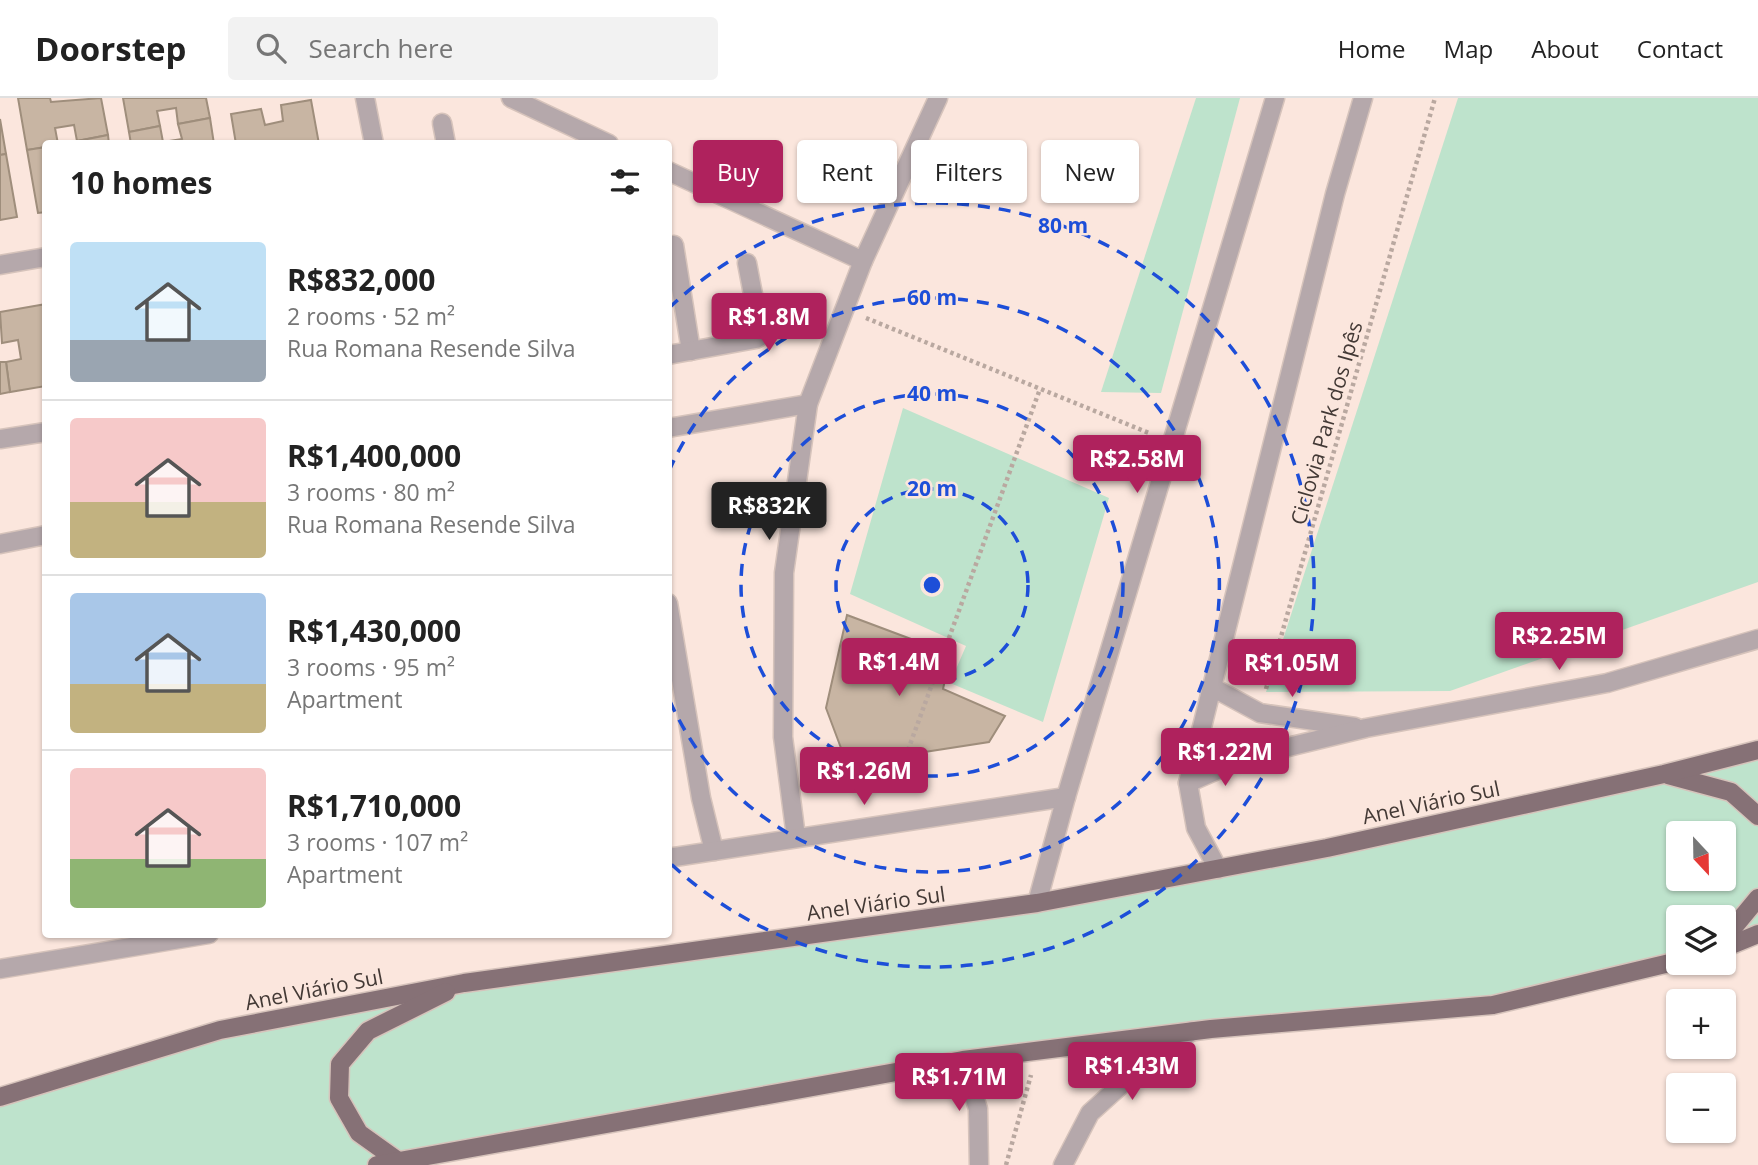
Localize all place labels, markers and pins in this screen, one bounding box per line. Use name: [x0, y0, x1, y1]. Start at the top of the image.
pin: R$1.8M: [712, 294, 826, 353]
pin: R$2.58M: [1072, 436, 1202, 495]
pin: R$832K: [712, 482, 826, 542]
centre of rings: [920, 573, 944, 597]
pin: R$2.25M: [1494, 612, 1624, 672]
pin: R$1.4M: [842, 638, 956, 698]
pin: R$1.05M: [1227, 640, 1357, 699]
pin: R$1.22M: [1160, 728, 1290, 788]
pin: R$1.26M: [799, 748, 929, 807]
pin: R$1.43M: [1067, 1042, 1197, 1102]
pin: R$1.71M: [894, 1054, 1024, 1113]

